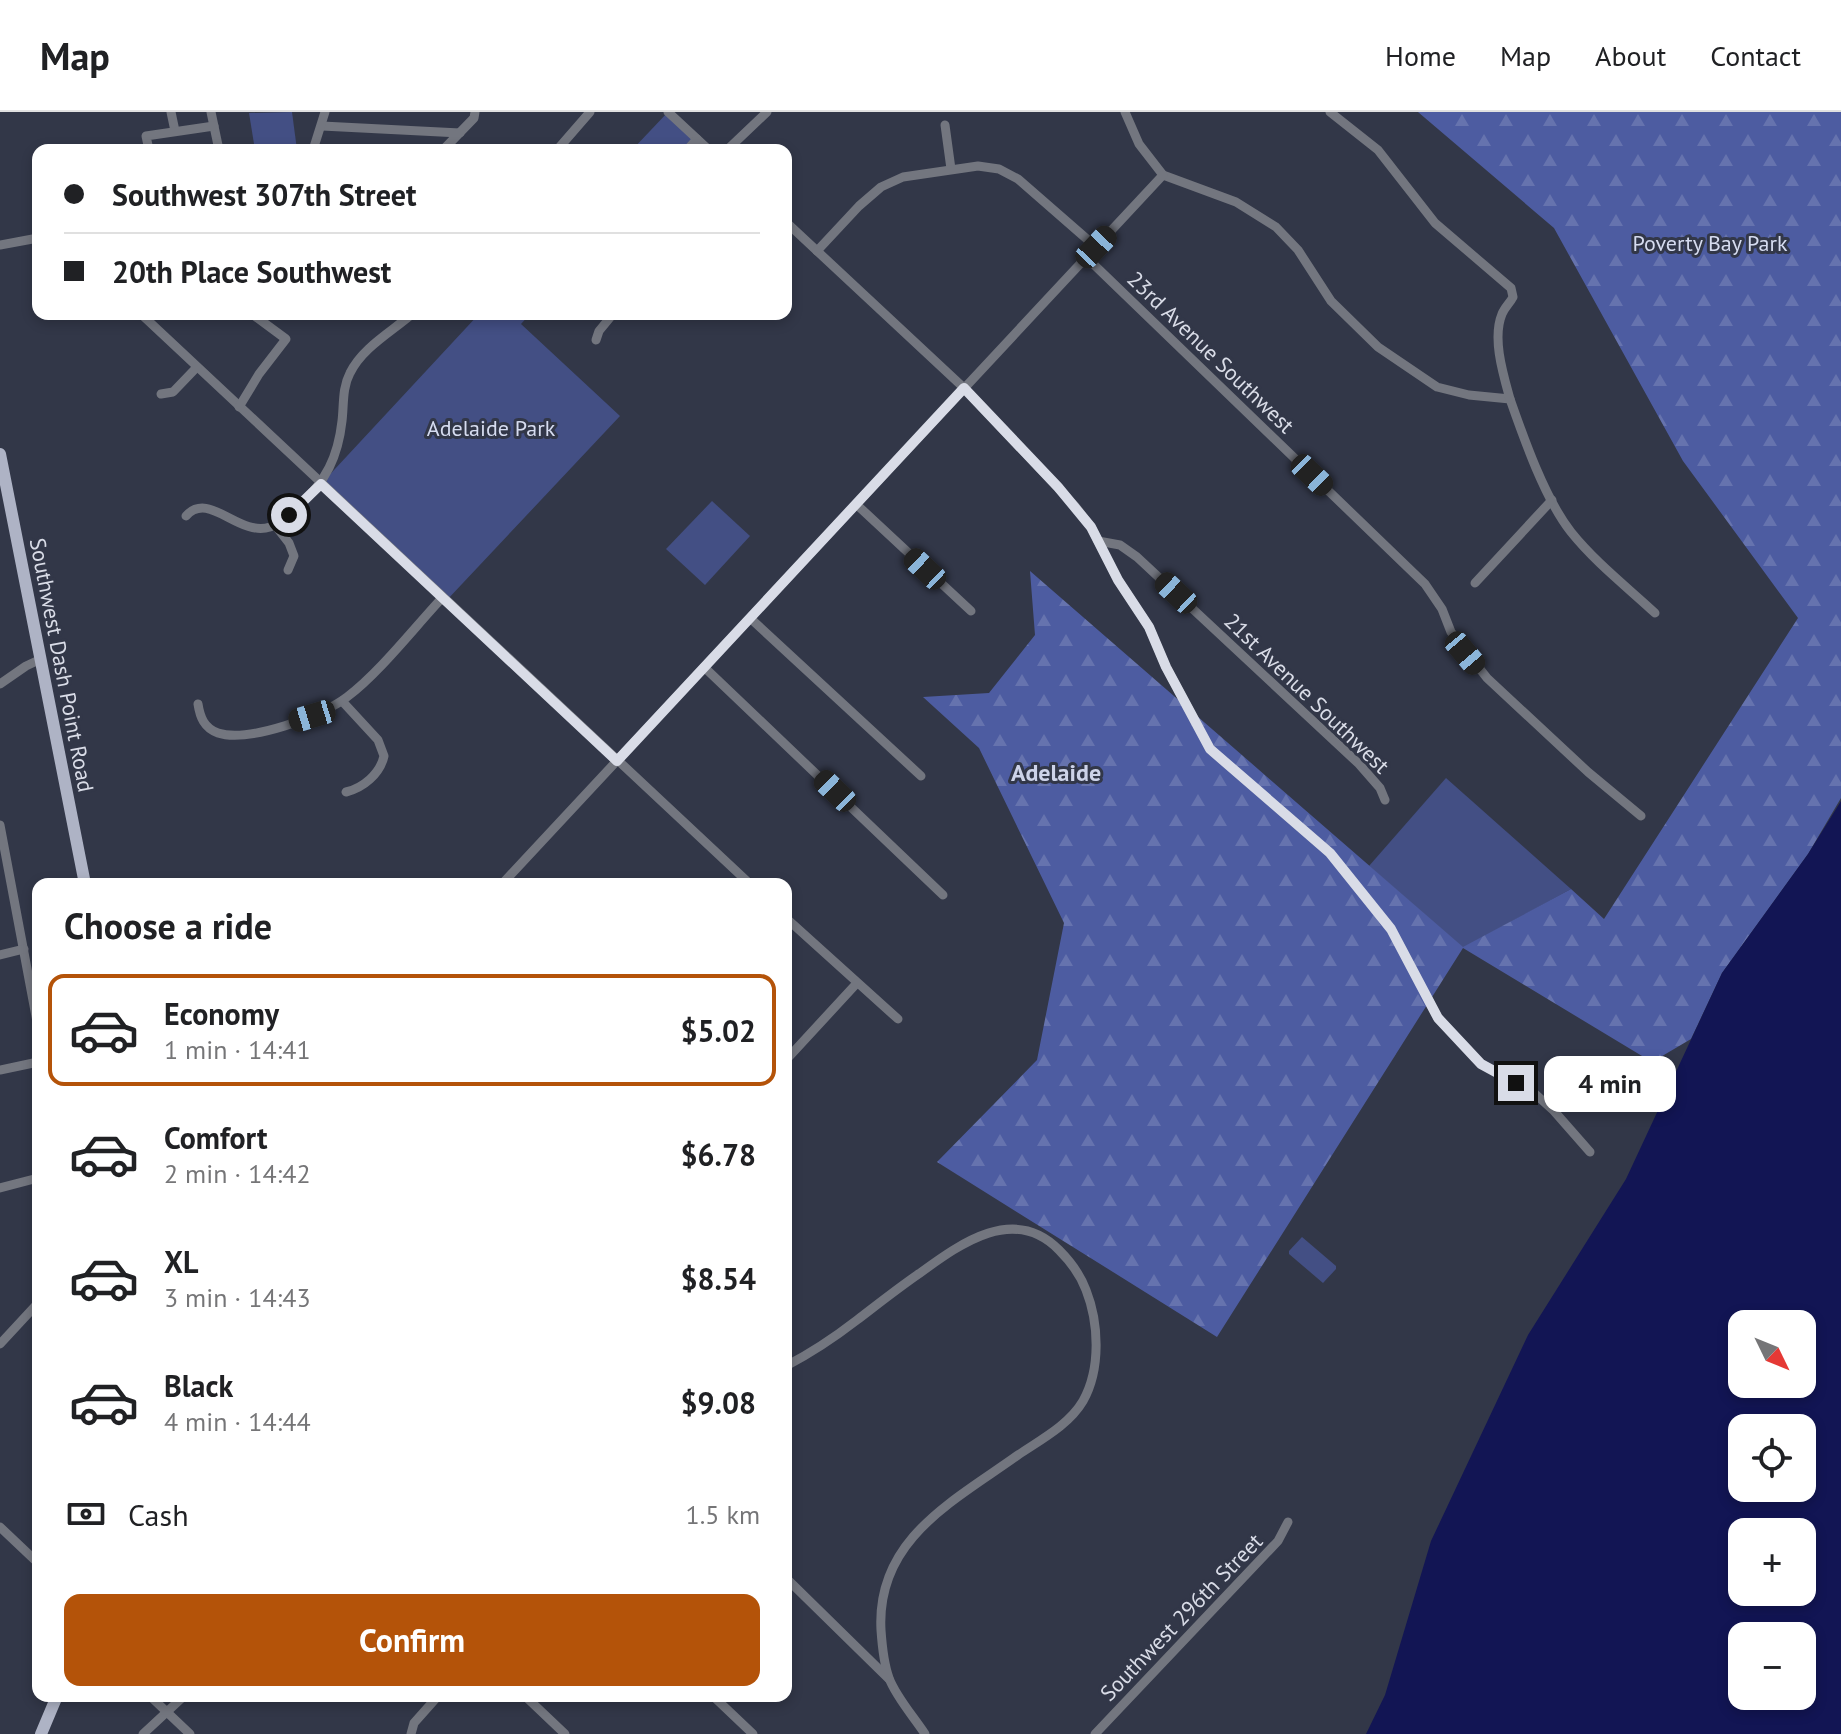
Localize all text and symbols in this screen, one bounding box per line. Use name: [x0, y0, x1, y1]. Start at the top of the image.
text: Map: [40, 31, 110, 80]
text: Home: [1385, 37, 1456, 74]
text: Map: [1500, 37, 1551, 74]
text: About: [1595, 37, 1666, 74]
text: Contact: [1710, 37, 1801, 74]
text: Southwest 307th Street: [112, 175, 416, 214]
car: [1071, 221, 1121, 273]
park label: Poverty Bay Park: [1632, 229, 1788, 257]
text: 20th Place Southwest: [112, 252, 391, 291]
street label: 23rd Avenue Southwest: [1122, 265, 1301, 439]
park label: Adelaide Park: [427, 414, 556, 442]
car: [1286, 450, 1338, 500]
route start: [271, 497, 307, 533]
street label: Southwest Dash Point Road: [24, 536, 100, 794]
car: [899, 544, 951, 594]
car: [1150, 568, 1202, 618]
street label: 21st Avenue Southwest: [1218, 607, 1396, 780]
car: [1440, 627, 1490, 679]
car: [286, 698, 338, 734]
district label: Adelaide: [1011, 757, 1101, 788]
car: [809, 766, 861, 816]
text: Choose a ride: [64, 902, 272, 949]
icon: car: [68, 994, 140, 1066]
text: Economy: [164, 994, 279, 1033]
text: $5.02: [681, 1011, 756, 1050]
text: 1 min · 14:41: [164, 1033, 311, 1066]
callout: 4 min: [1544, 1055, 1676, 1111]
route end: [1498, 1065, 1534, 1101]
text: 4 min: [1578, 1067, 1642, 1100]
icon: car: [68, 1118, 140, 1190]
text: Comfort: [164, 1118, 267, 1157]
text: $6.78: [681, 1135, 756, 1174]
text: 2 min · 14:42: [164, 1157, 311, 1190]
icon: car: [68, 1242, 140, 1314]
text: XL: [164, 1242, 198, 1281]
text: $8.54: [681, 1259, 756, 1298]
text: 3 min · 14:43: [164, 1281, 311, 1314]
north arrow: [1728, 1310, 1816, 1398]
map controls: [1728, 1310, 1816, 1710]
icon: car: [68, 1366, 140, 1438]
text: Black: [164, 1366, 233, 1405]
text: $9.08: [681, 1383, 756, 1422]
text: 4 min · 14:44: [164, 1405, 311, 1438]
button: locate: [1728, 1414, 1816, 1502]
icon: cash: [64, 1492, 108, 1536]
text: Cash: [128, 1495, 189, 1534]
text: 1.5 km: [686, 1498, 760, 1531]
button: +: [1728, 1518, 1816, 1606]
street label: Southwest 296th Street: [1094, 1527, 1269, 1707]
button: Confirm: [64, 1594, 760, 1686]
button: −: [1728, 1622, 1816, 1710]

